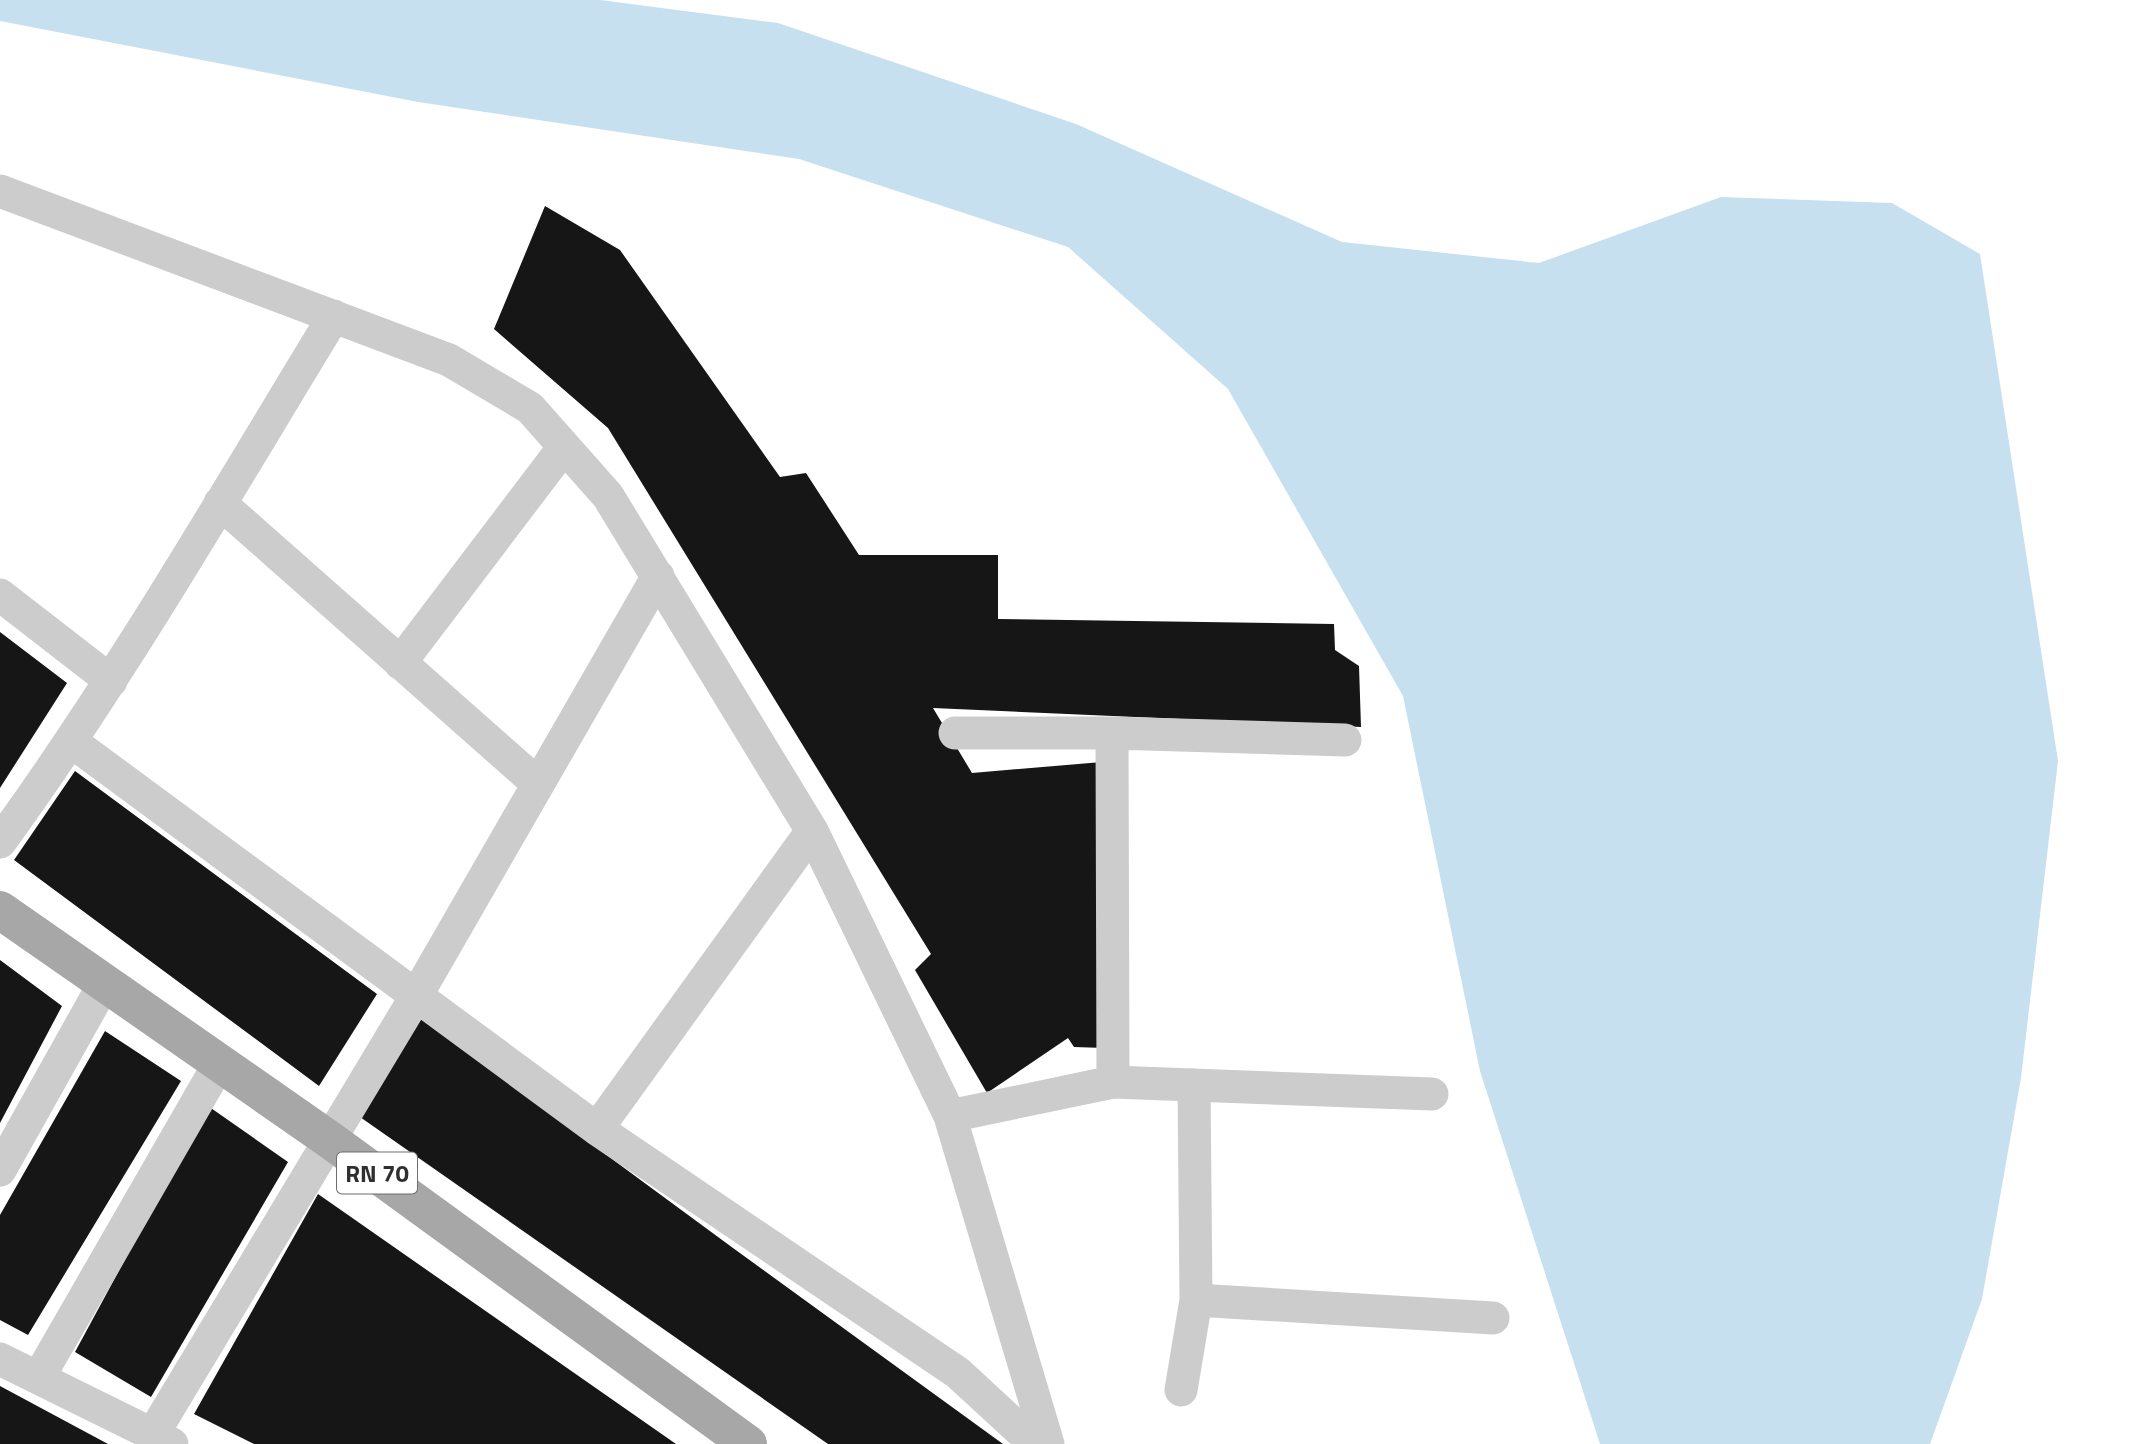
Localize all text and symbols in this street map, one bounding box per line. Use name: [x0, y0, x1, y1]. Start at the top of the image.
road number: RN 70: [337, 1153, 417, 1194]

